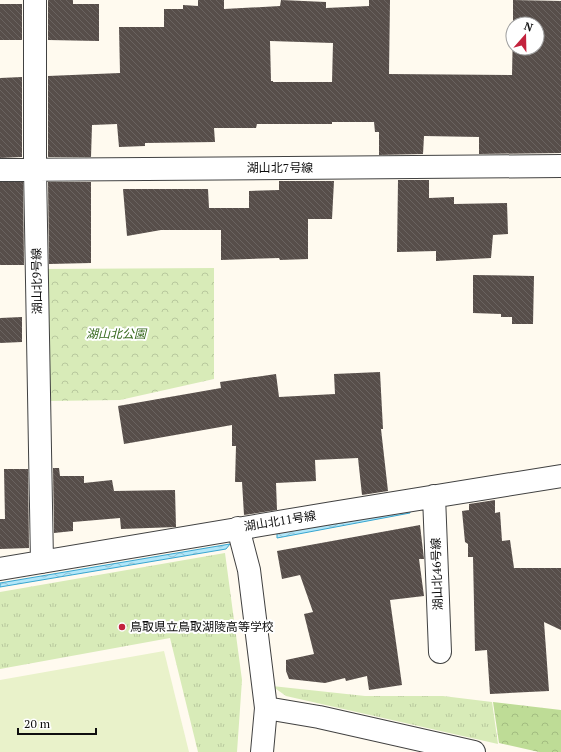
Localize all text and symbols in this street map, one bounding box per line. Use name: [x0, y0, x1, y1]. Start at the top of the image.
north arrow: [505, 16, 545, 56]
text: N: [522, 19, 535, 35]
street label: 湖山北7号線: [247, 160, 313, 175]
street label: 湖山北9号線: [28, 248, 45, 314]
park label: 湖山北公園: [86, 326, 148, 341]
street label: 湖山北11号線: [243, 507, 317, 534]
street label: 湖山北46号線: [428, 537, 445, 611]
place label: 鳥取県立鳥取湖陵高等学校: [130, 619, 274, 634]
marker: 鳥取県立鳥取湖陵高等学校: [117, 622, 127, 632]
scale bar: [18, 710, 96, 736]
text: 20 m: [24, 716, 51, 731]

